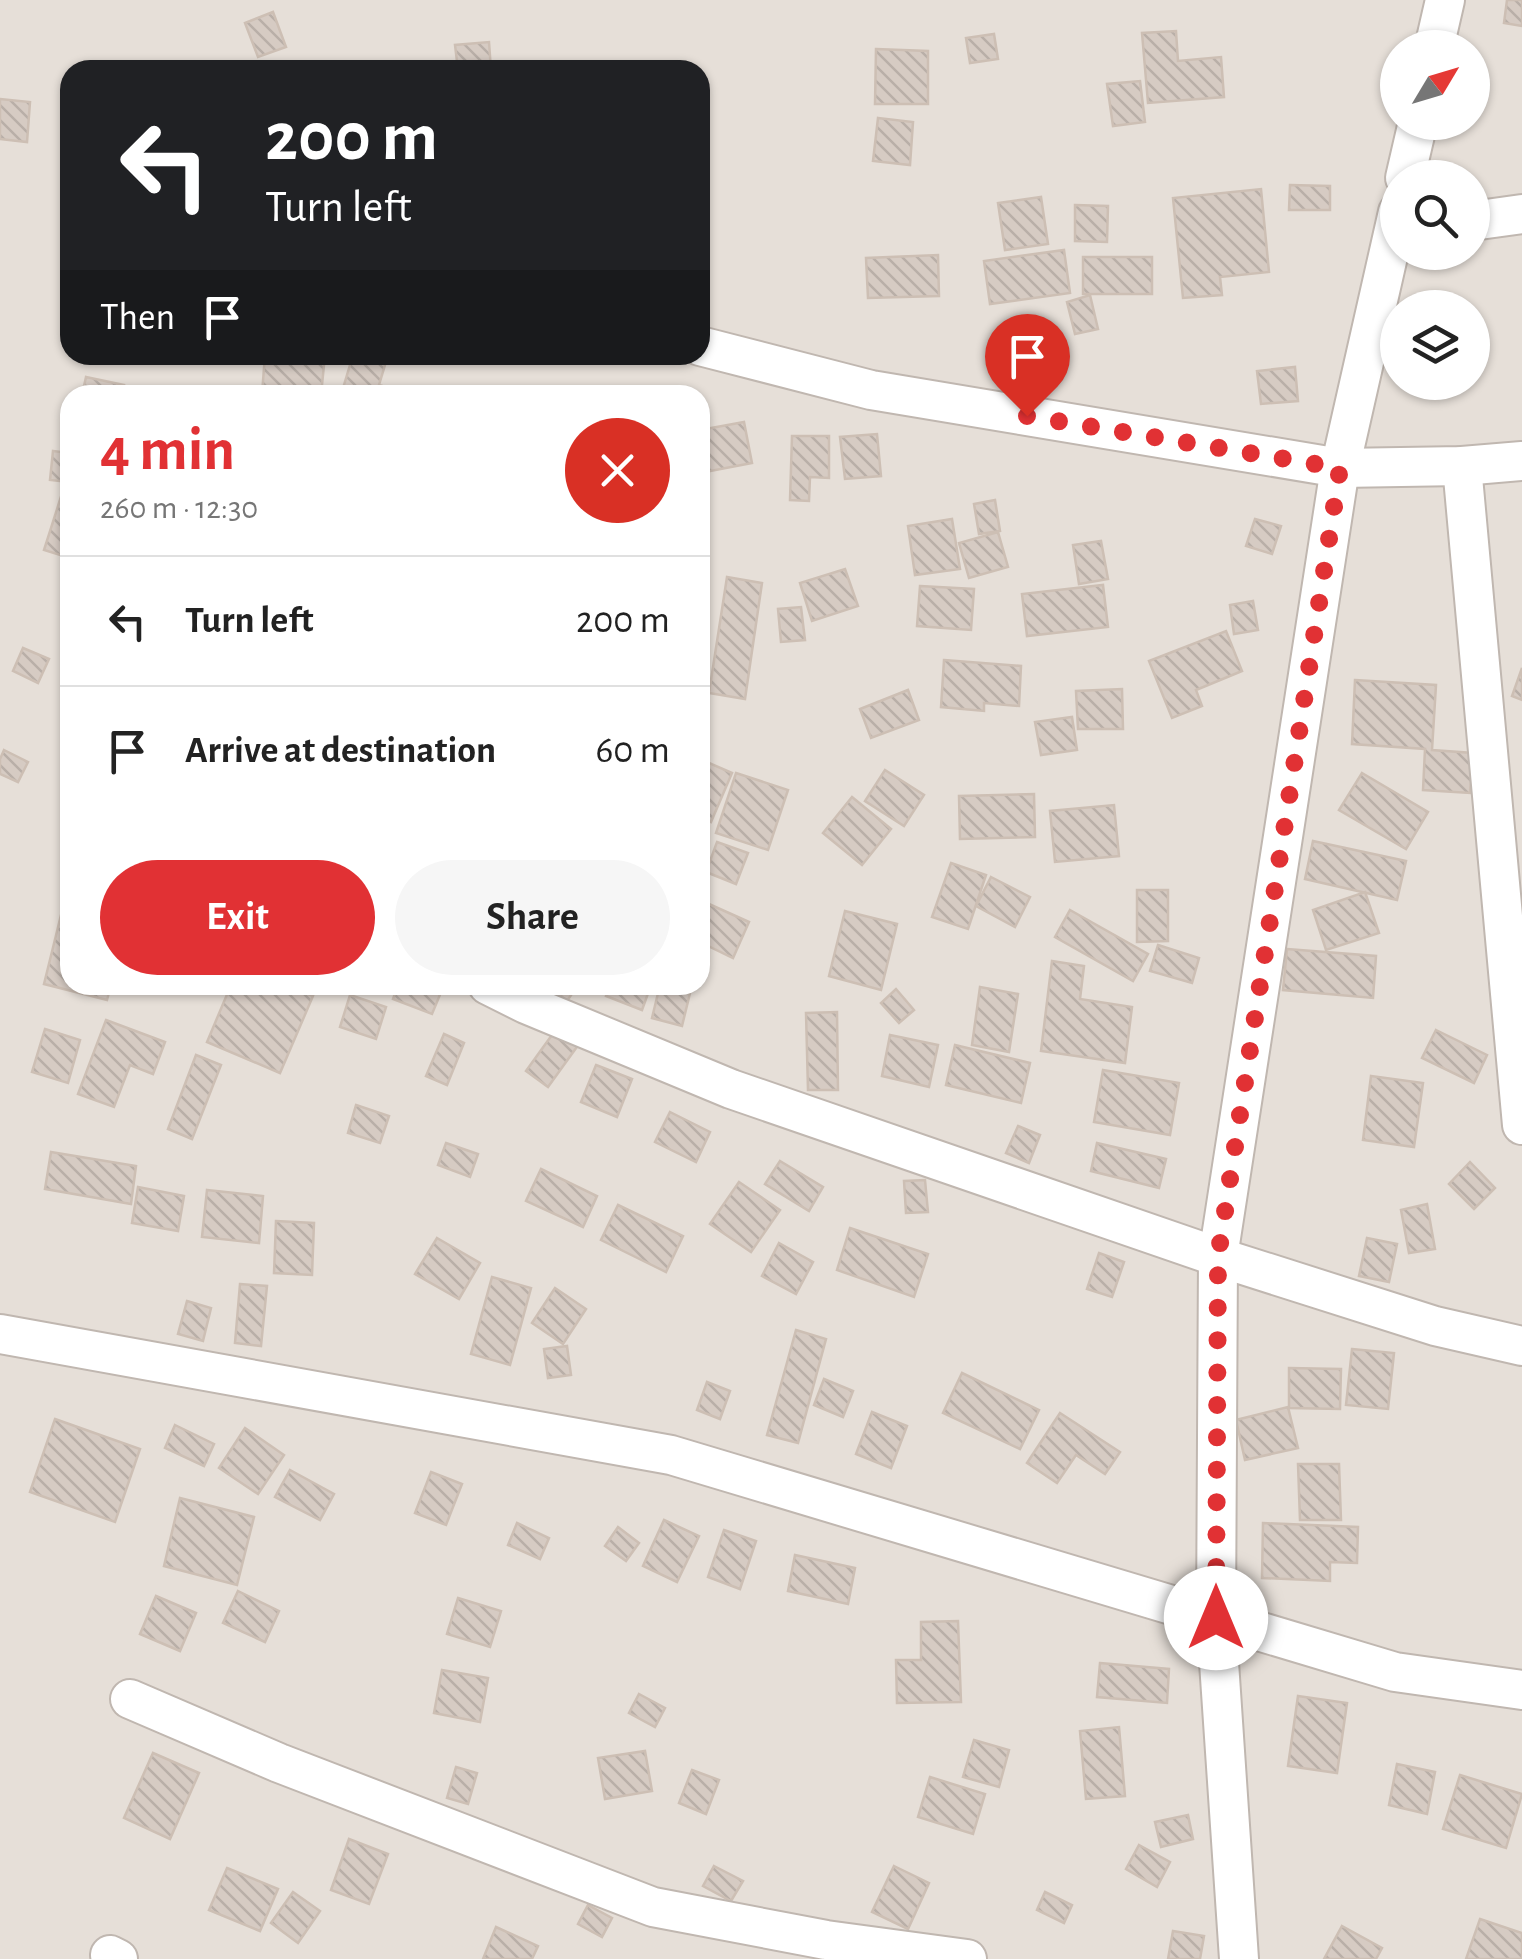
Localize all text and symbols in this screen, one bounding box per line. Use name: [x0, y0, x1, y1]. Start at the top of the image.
north arrow: [1380, 30, 1490, 140]
map controls: [1380, 30, 1490, 400]
icon: left: [100, 100, 230, 230]
text: 200 m: [265, 103, 438, 173]
button: search: [1380, 160, 1490, 270]
text: Turn left: [265, 185, 412, 230]
icon: arrive: [195, 290, 250, 345]
button: layers: [1380, 290, 1490, 400]
text: Then: [100, 299, 175, 337]
pin: [985, 314, 1070, 417]
icon: arrive: [1000, 329, 1055, 384]
button: close: [565, 418, 670, 523]
text: 4 min: [100, 421, 235, 481]
text: 260 m · 12:30: [100, 492, 258, 524]
icon: left: [100, 594, 155, 649]
text: Turn left: [185, 602, 313, 640]
text: 200 m: [576, 602, 670, 640]
icon: arrive: [100, 724, 155, 779]
text: Arrive at destination: [185, 732, 496, 770]
text: 60 m: [595, 732, 670, 770]
button: Exit: [100, 860, 375, 975]
button: Share: [395, 860, 670, 975]
position arrow: [1164, 1566, 1268, 1670]

